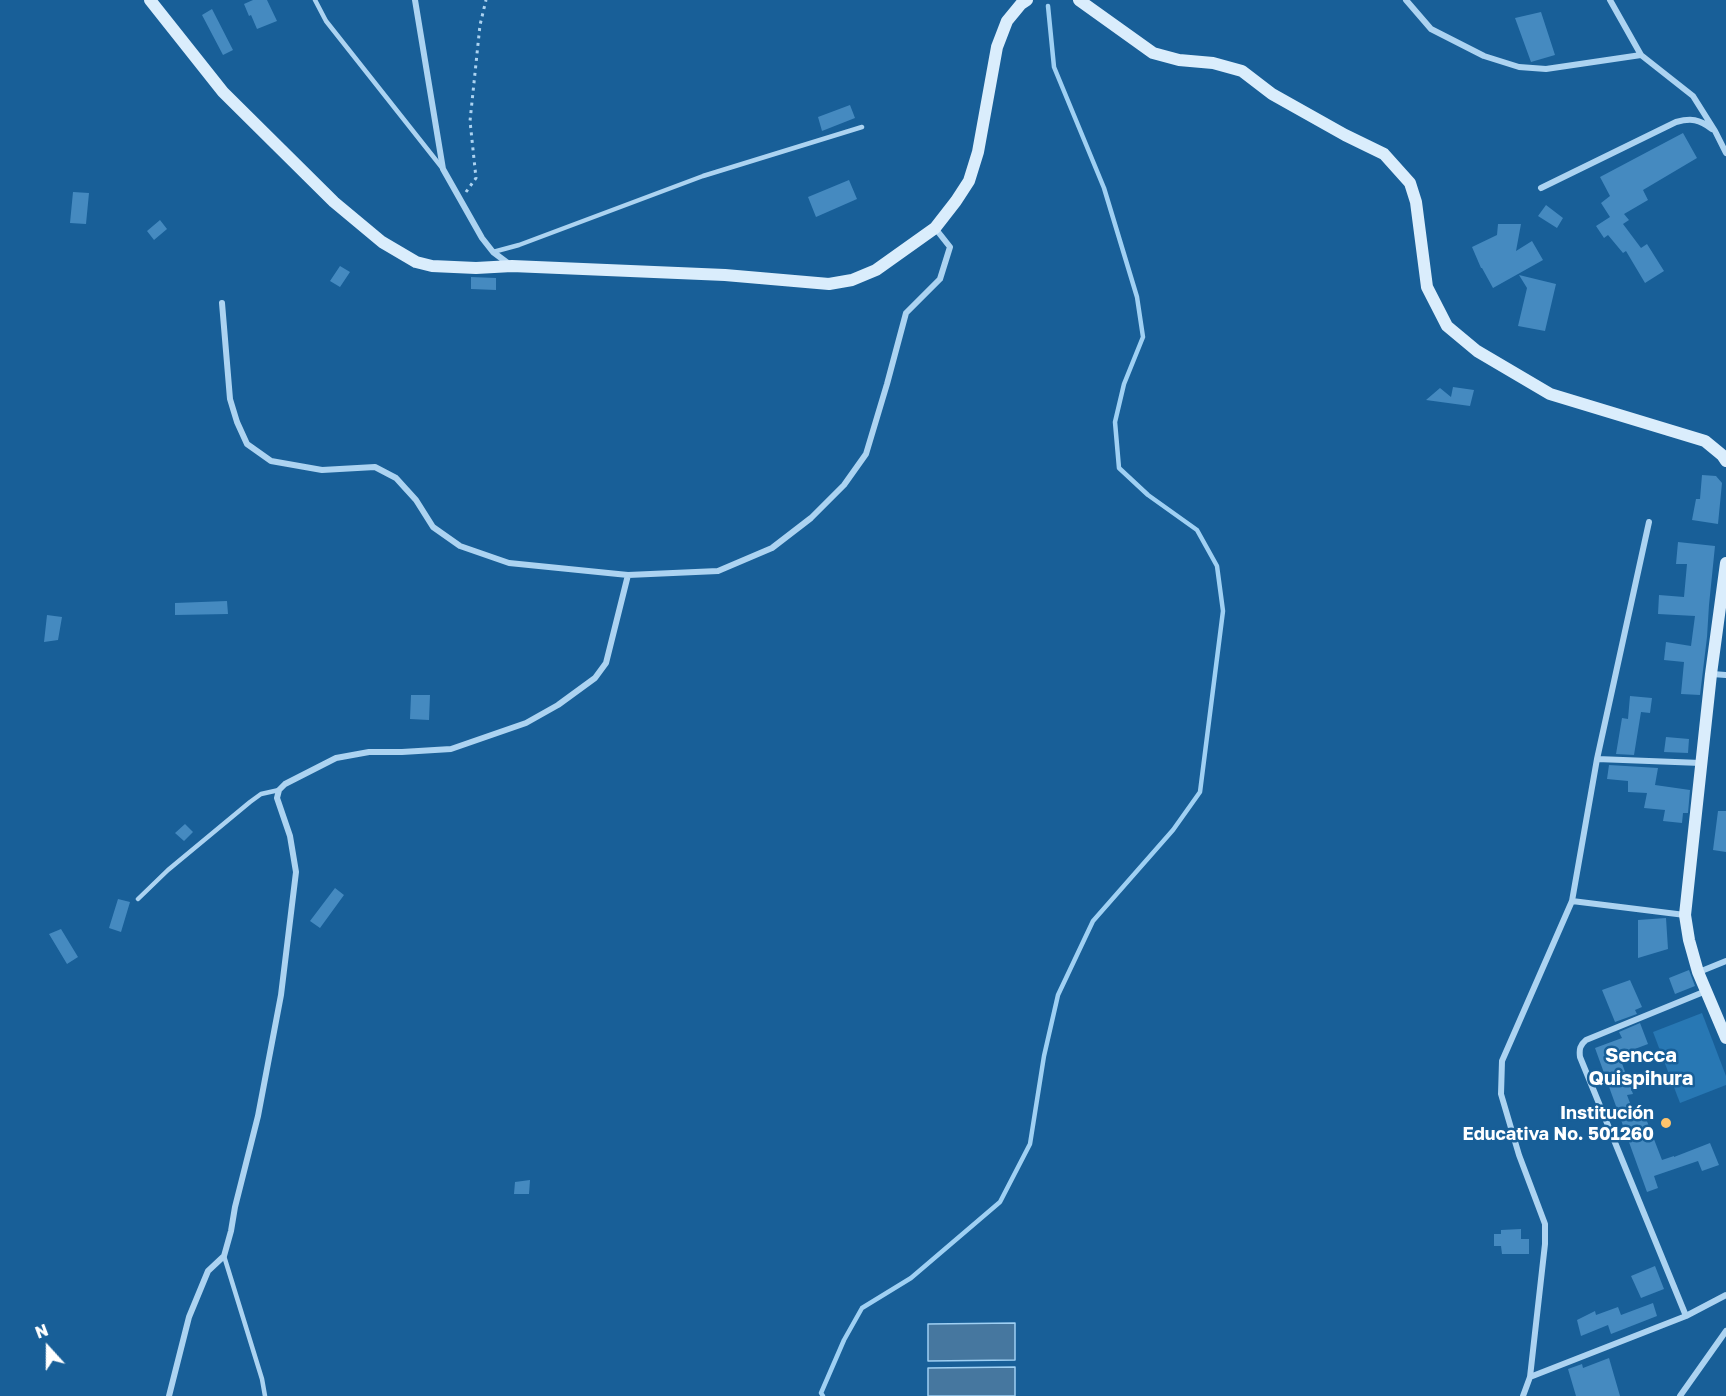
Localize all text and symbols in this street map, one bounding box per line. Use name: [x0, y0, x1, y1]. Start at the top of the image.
district label: Sencca Quispihura: [1589, 1044, 1693, 1091]
place label: Institución Educativa No. 501260: [1463, 1102, 1654, 1144]
marker: Institución Educativa No. 501260: [1659, 1116, 1673, 1130]
north arrow: [18, 1318, 78, 1378]
text: N: [32, 1320, 51, 1343]

